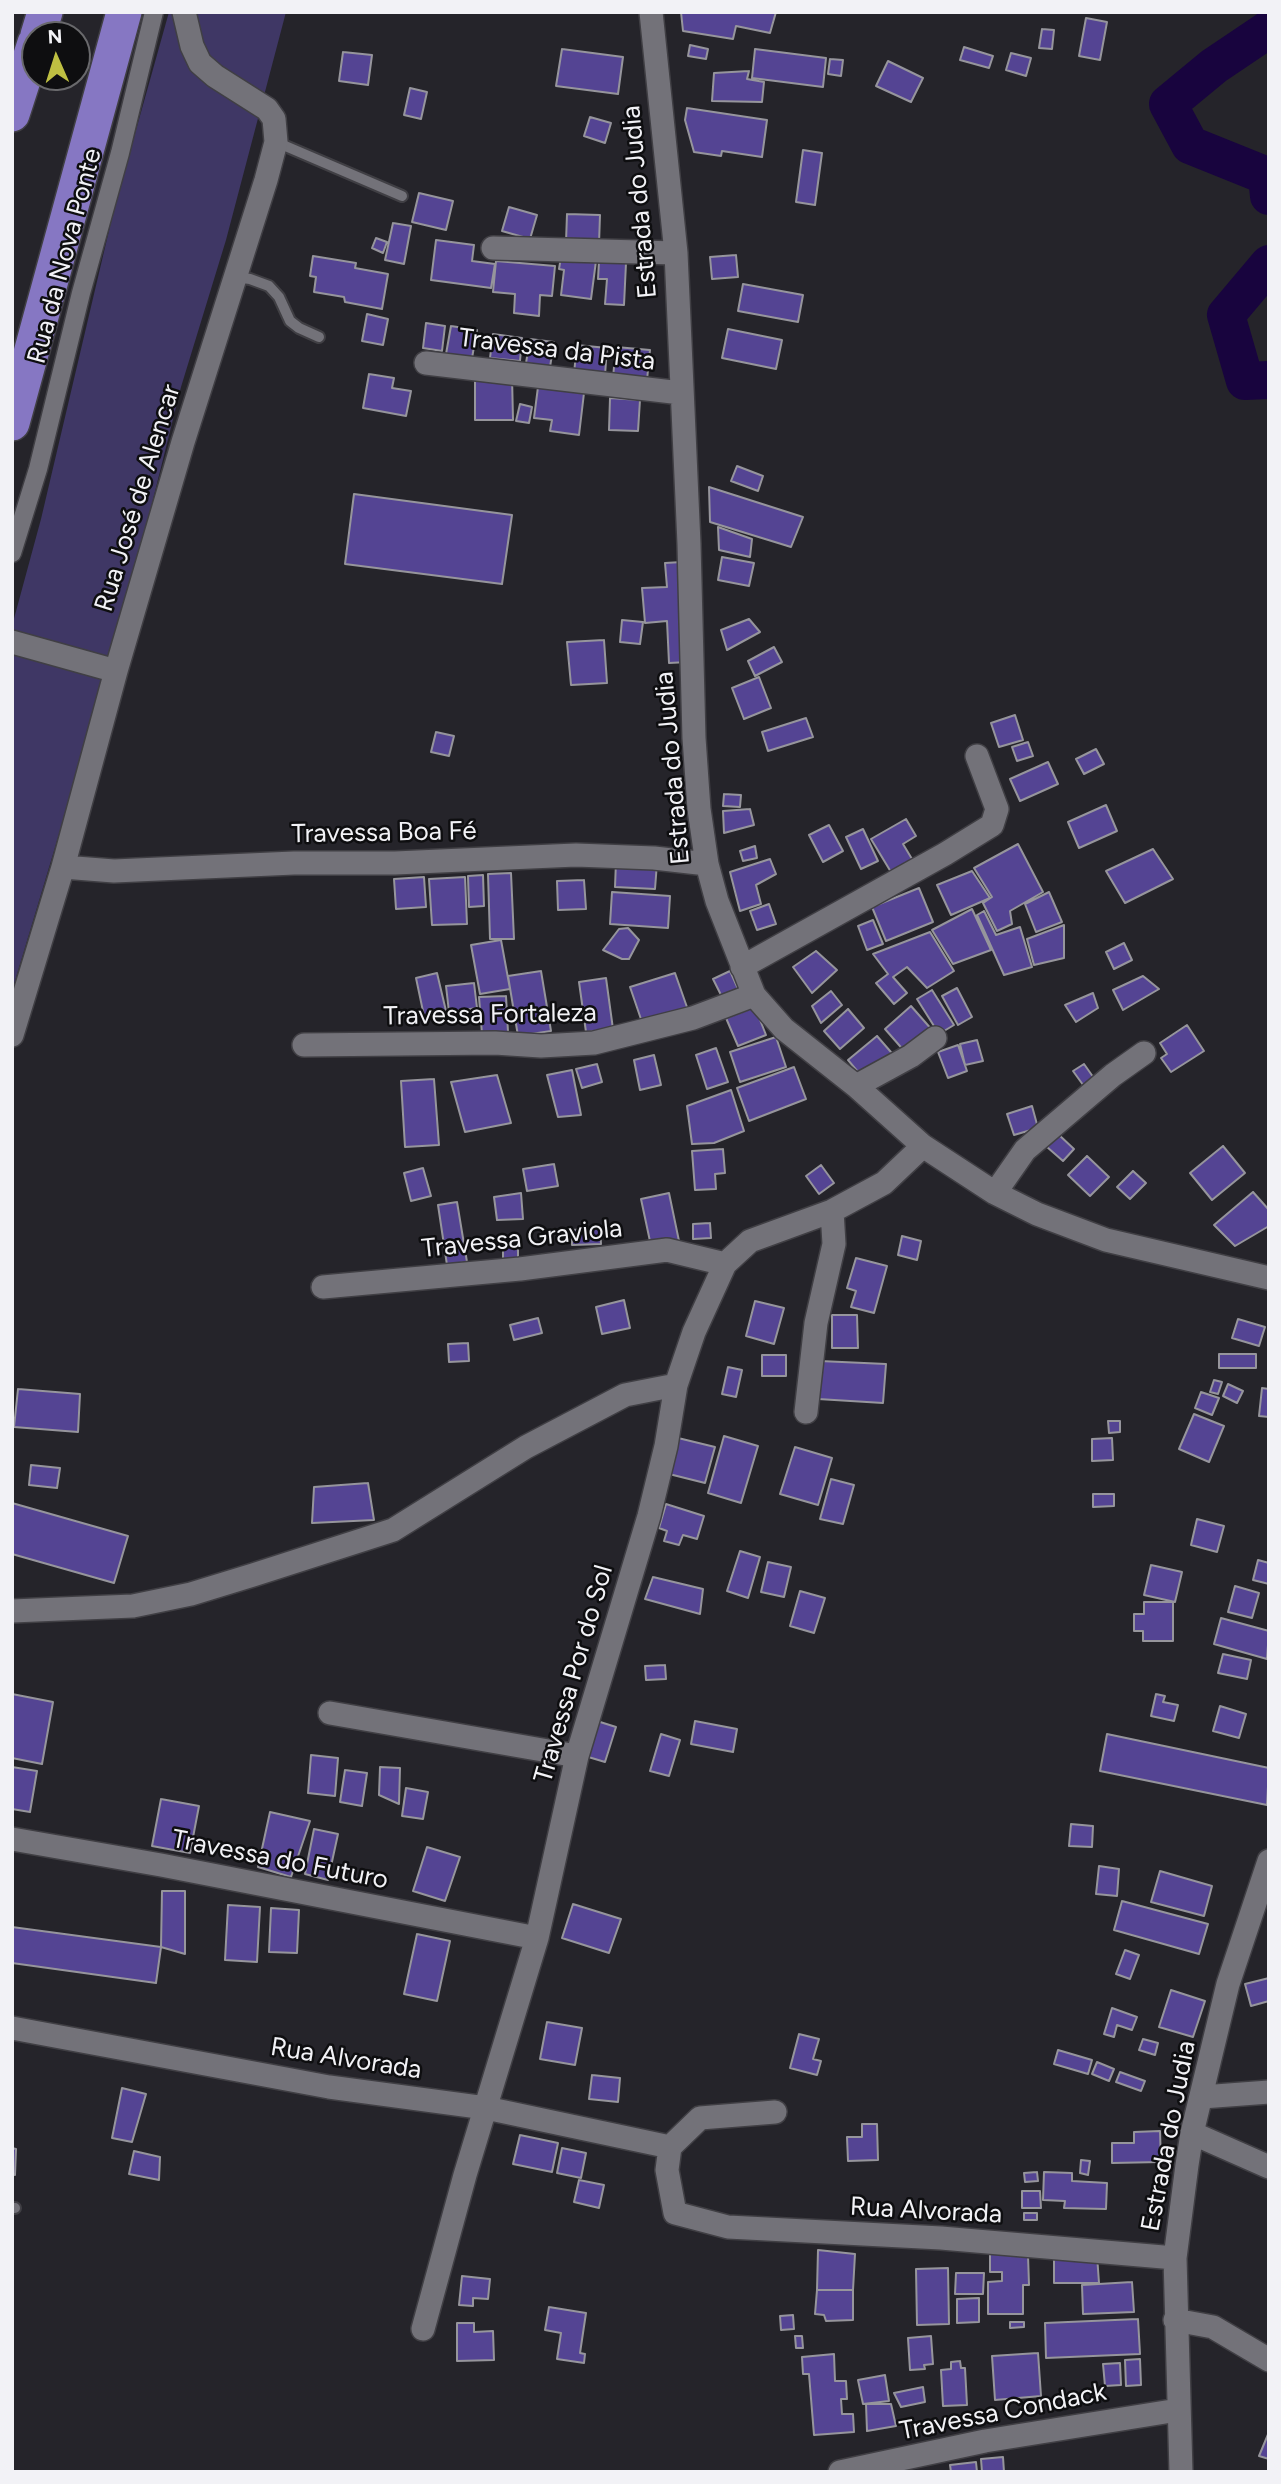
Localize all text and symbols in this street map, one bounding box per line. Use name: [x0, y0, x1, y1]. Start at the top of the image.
north arrow: [21, 21, 91, 91]
text: N: [47, 25, 63, 48]
street label: Estrada do Judia: [616, 104, 664, 300]
street label: Rua da Nova Ponte: [21, 145, 109, 367]
street label: Travessa da Pista: [457, 322, 657, 378]
street label: Rua José de Alencar: [89, 381, 187, 615]
street label: Estrada do Judia: [649, 670, 697, 866]
street label: Travessa Boa Fé: [291, 816, 477, 850]
street label: Travessa Fortaleza: [383, 998, 597, 1032]
street label: Travessa Graviola: [420, 1213, 624, 1265]
street label: Travessa Por do Sol: [528, 1562, 620, 1786]
street label: Travessa do Futuro: [169, 1824, 391, 1896]
street label: Rua Alvorada: [268, 2032, 424, 2086]
street label: Estrada do Judia: [1135, 2038, 1203, 2234]
street label: Rua Alvorada: [849, 2191, 1003, 2231]
street label: Travessa Condack: [897, 2377, 1109, 2447]

